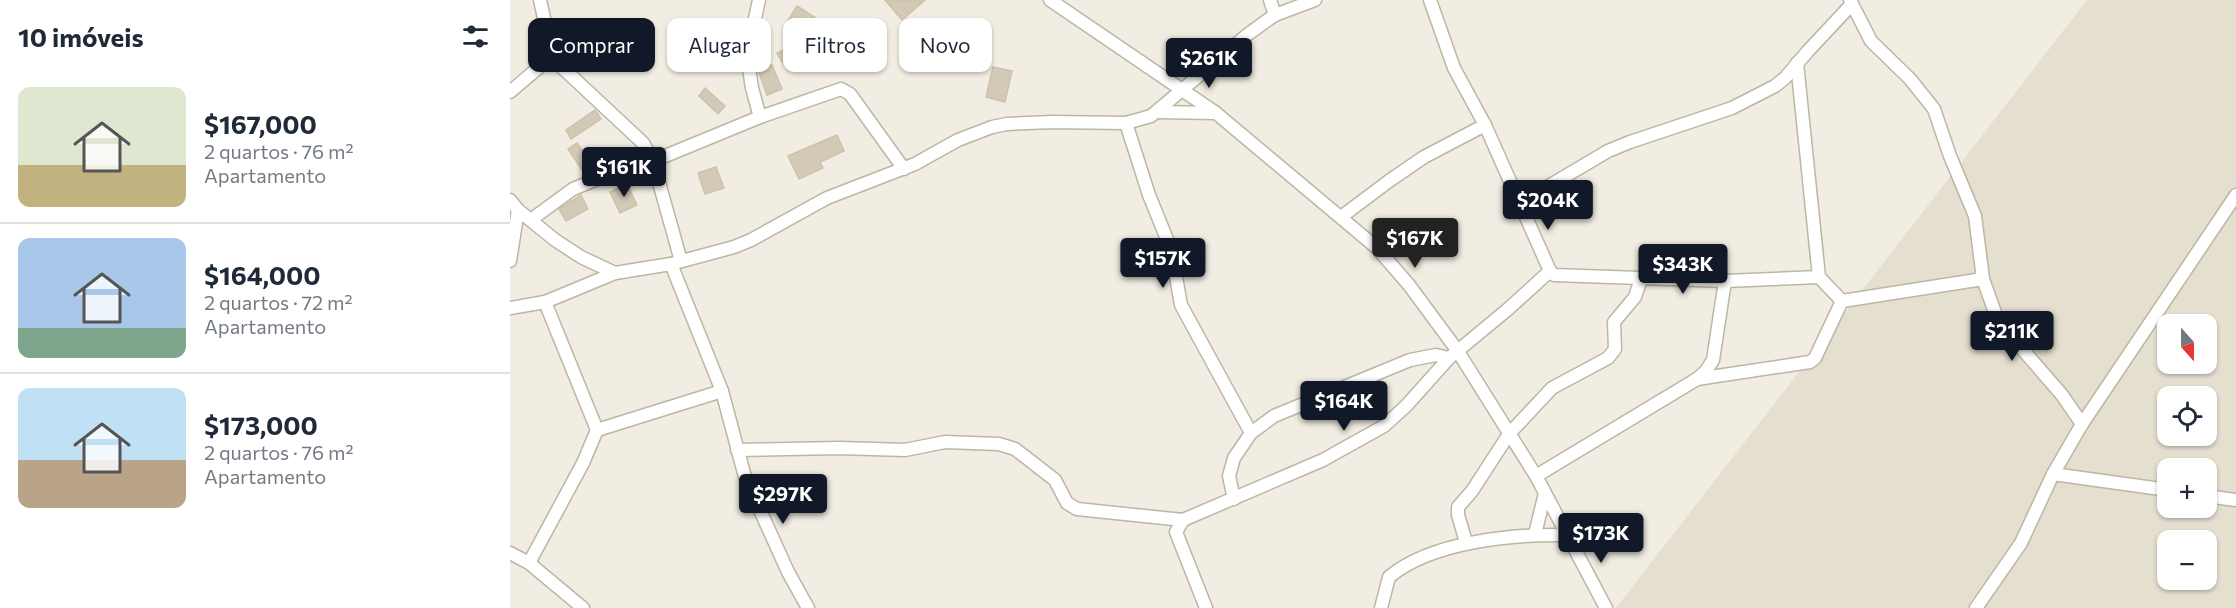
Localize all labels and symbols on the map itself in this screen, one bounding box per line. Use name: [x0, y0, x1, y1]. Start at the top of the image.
pin: $261K: [1167, 38, 1251, 89]
pin: $161K: [582, 147, 666, 198]
pin: $204K: [1506, 180, 1590, 231]
pin: $167K: [1373, 218, 1457, 269]
pin: $157K: [1121, 238, 1205, 289]
pin: $343K: [1641, 244, 1725, 295]
pin: $211K: [1970, 311, 2054, 362]
north arrow: [2157, 314, 2217, 374]
pin: $164K: [1302, 381, 1386, 432]
pin: $297K: [741, 474, 825, 525]
pin: $173K: [1559, 513, 1643, 564]

